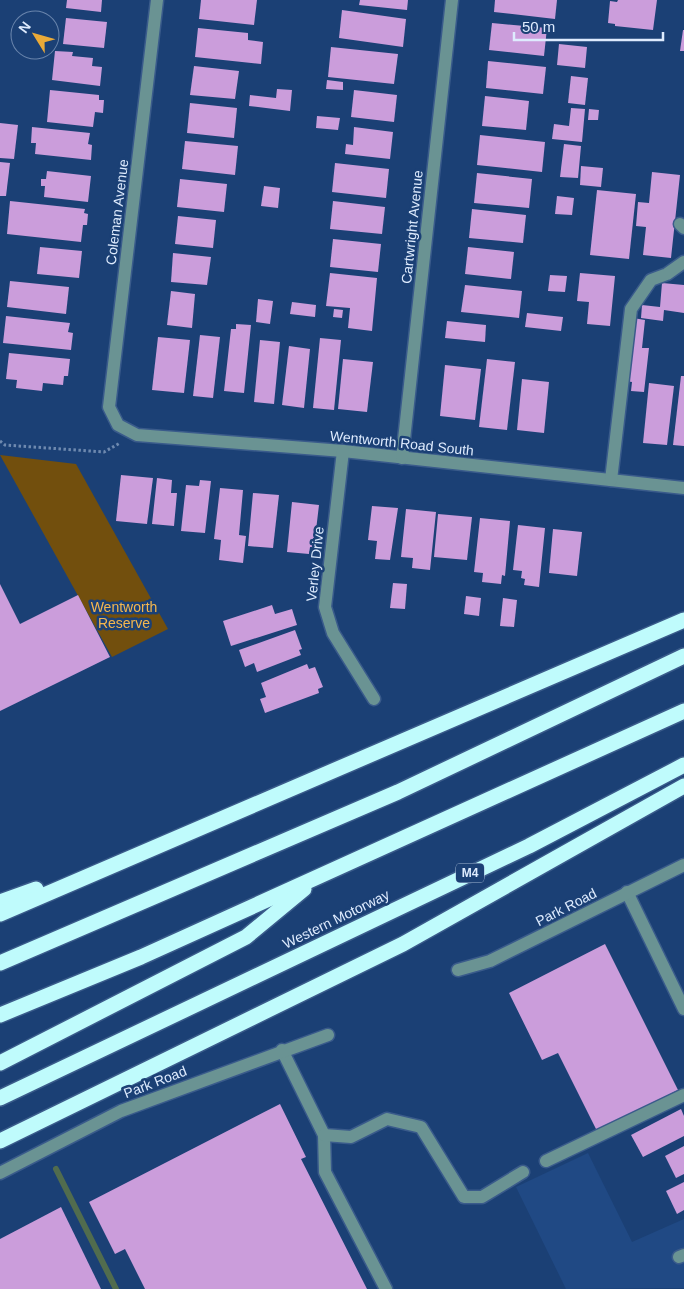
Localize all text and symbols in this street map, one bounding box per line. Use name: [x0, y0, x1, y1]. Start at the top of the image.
north arrow: [10, 10, 60, 60]
scale bar: [514, 10, 663, 42]
text: N: [15, 18, 34, 36]
text: 50 m: [522, 18, 555, 35]
street label: Coleman Avenue: [103, 158, 131, 266]
street label: Cartwright Avenue: [398, 169, 426, 285]
street label: Wentworth Road South: [329, 427, 475, 459]
street label: Verley Drive: [303, 525, 327, 602]
park label: Wentworth Reserve: [91, 599, 157, 631]
road number: M4: [456, 864, 484, 882]
street label: Park Road: [533, 885, 599, 929]
street label: Western Motorway: [280, 886, 392, 952]
street label: Park Road: [121, 1063, 189, 1101]

